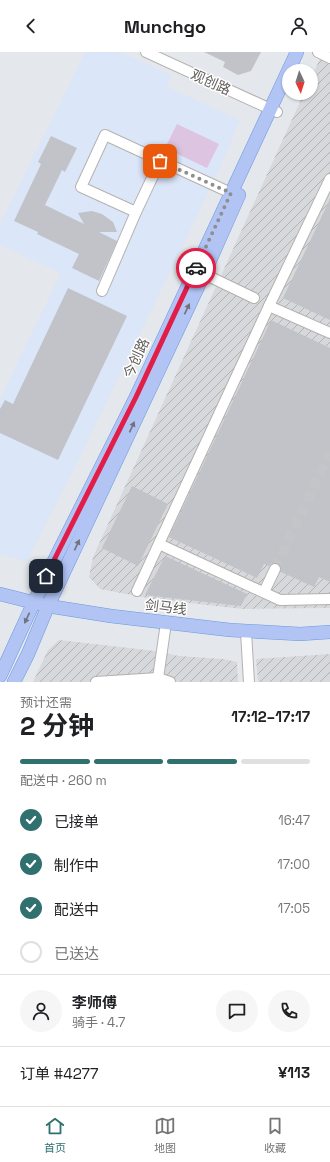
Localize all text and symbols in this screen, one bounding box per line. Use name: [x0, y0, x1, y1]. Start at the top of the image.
icon: back: [20, 15, 42, 37]
text: Munchgo: [124, 15, 206, 38]
icon: person: [288, 15, 310, 37]
north arrow: [282, 64, 318, 100]
map controls: [282, 64, 318, 100]
street label: 观创路: [188, 65, 234, 99]
pin: [143, 144, 177, 178]
icon: bag: [149, 150, 171, 172]
courier: [176, 248, 216, 288]
icon: car: [185, 257, 207, 279]
one-way arrow: [184, 304, 190, 315]
street label: 今创路: [119, 335, 153, 381]
one-way arrow: [129, 421, 135, 433]
one-way arrow: [74, 539, 80, 550]
pin: [29, 559, 63, 593]
icon: home: [35, 565, 57, 587]
street label: 剑马线: [144, 596, 188, 618]
one-way arrow: [24, 612, 30, 624]
text: 预计还需: [20, 694, 72, 711]
text: 17:12–17:17: [231, 707, 310, 726]
text: 2 分钟: [20, 709, 94, 743]
text: 配送中 · 260 m: [20, 772, 107, 789]
icon: check: [20, 809, 42, 831]
text: 已接单: [54, 812, 99, 831]
text: 16:47: [278, 812, 310, 829]
icon: check: [20, 853, 42, 875]
text: 制作中: [54, 856, 99, 875]
text: 17:00: [277, 856, 310, 873]
icon: check: [20, 897, 42, 919]
text: 配送中: [54, 900, 99, 919]
text: 17:05: [278, 900, 310, 917]
text: 已送达: [54, 944, 99, 963]
button: person: [20, 990, 62, 1032]
button: chat: [216, 990, 258, 1032]
button: phone: [268, 990, 310, 1032]
text: 李师傅: [72, 993, 117, 1012]
text: 骑手 · 4.7: [72, 1014, 125, 1031]
text: ¥113: [278, 1063, 310, 1082]
text: 订单 #4277: [20, 1064, 99, 1083]
tab: 首页: [44, 1115, 66, 1155]
tab: 地图: [154, 1115, 176, 1155]
tab: 收藏: [264, 1115, 286, 1155]

